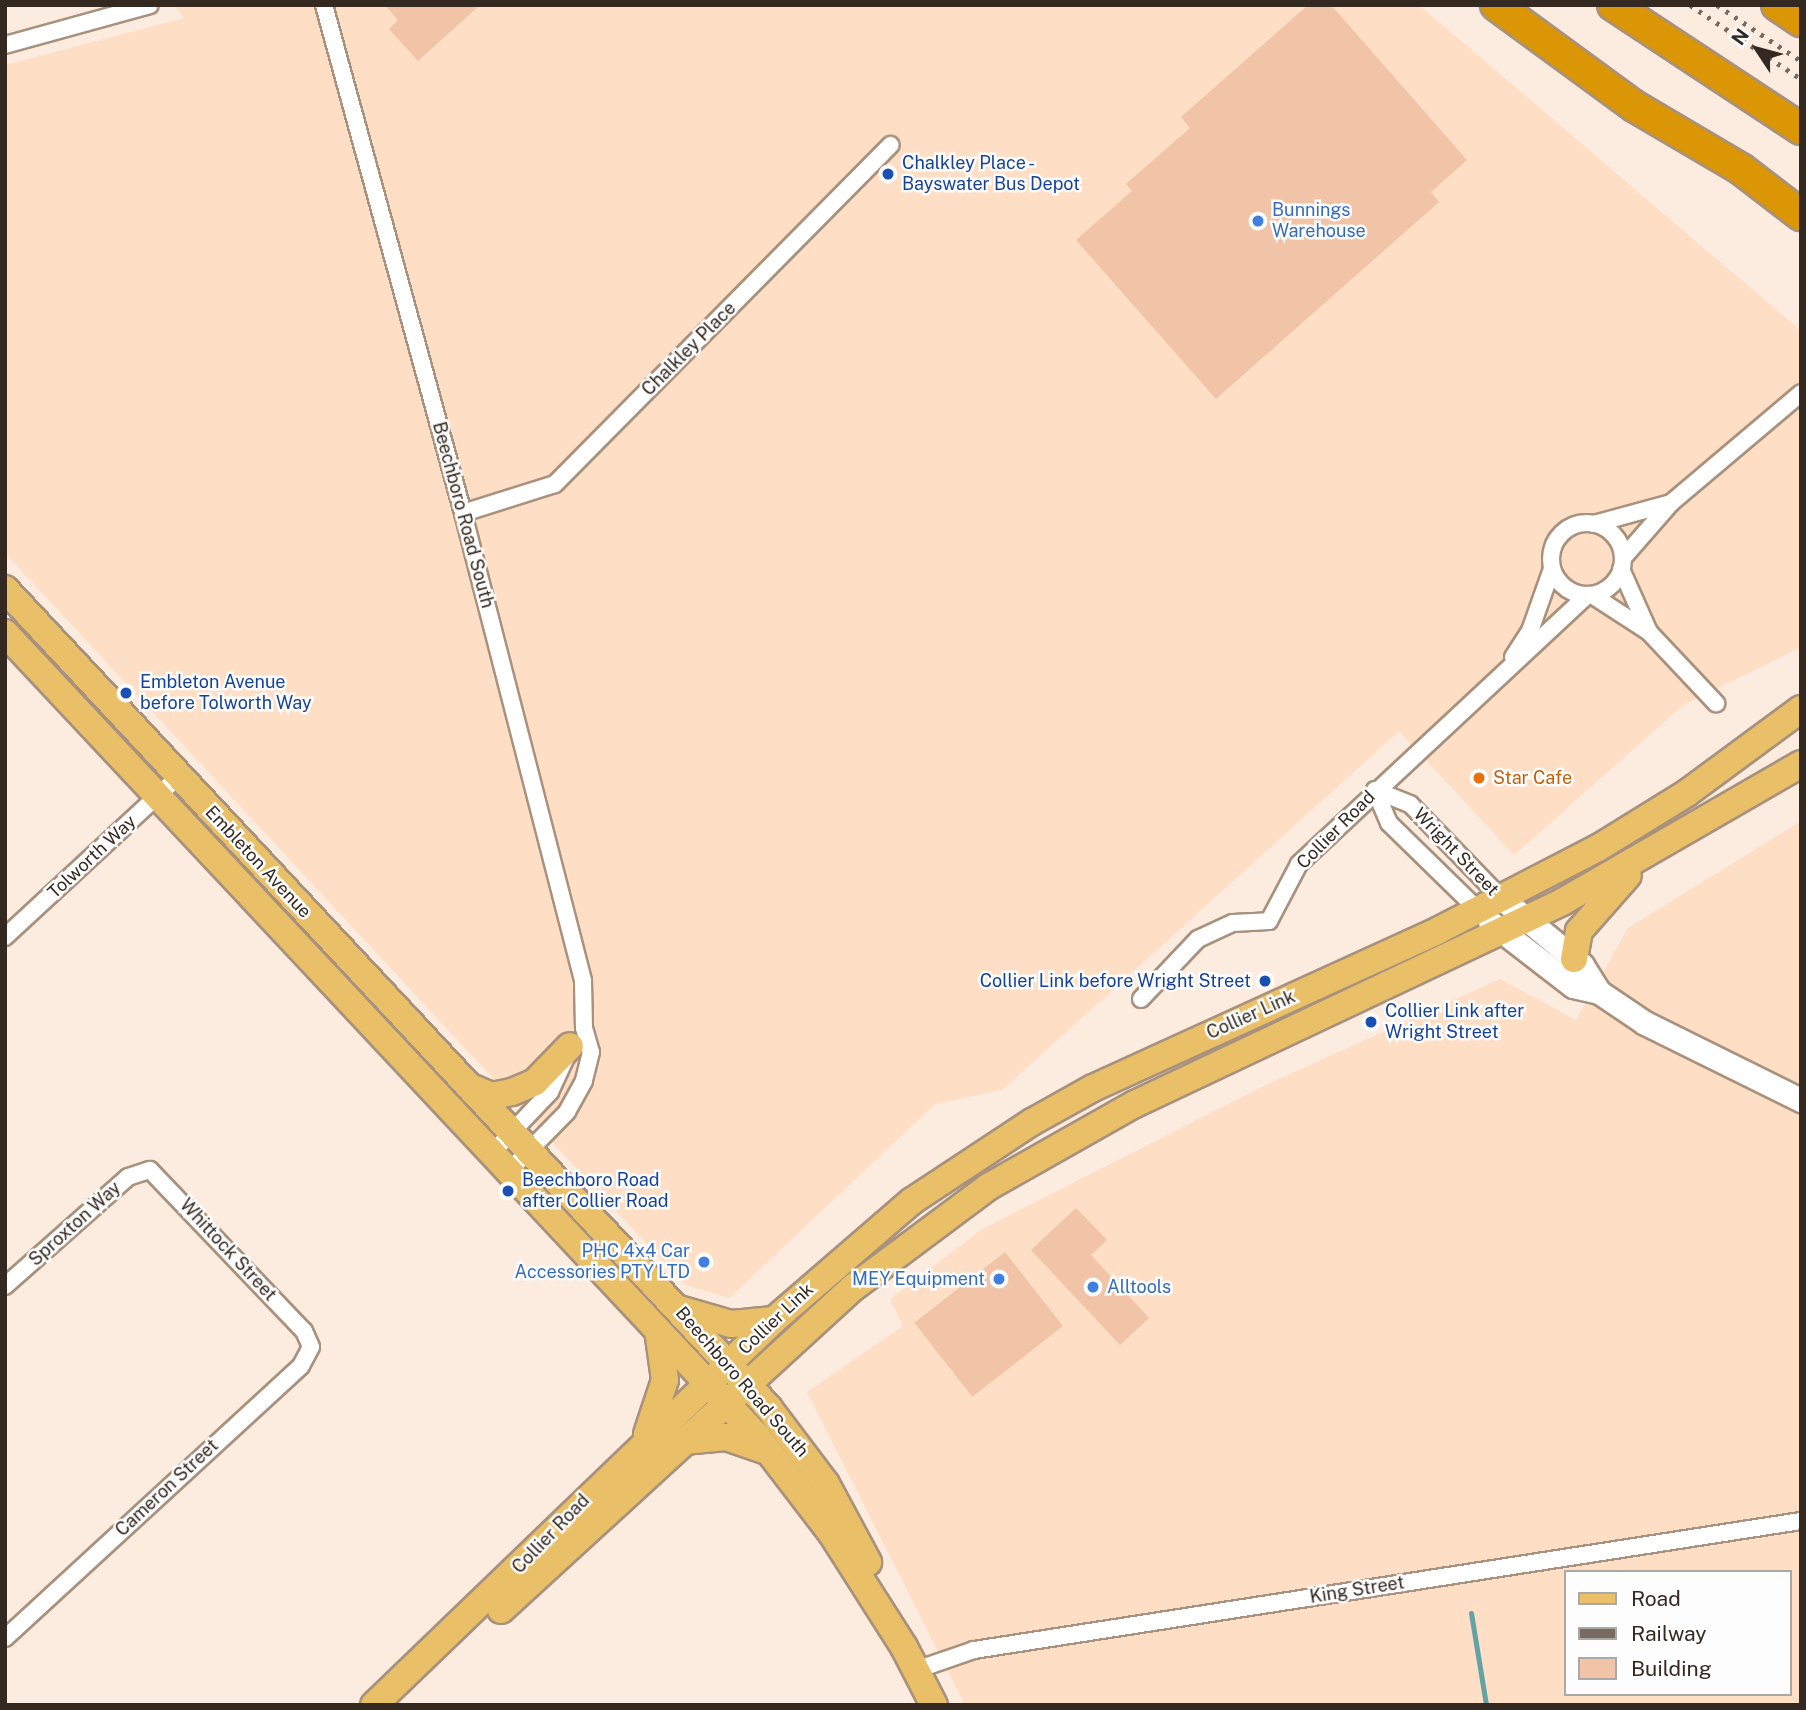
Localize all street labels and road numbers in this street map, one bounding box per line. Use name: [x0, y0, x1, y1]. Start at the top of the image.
street label: Chalkley Place: [638, 298, 740, 400]
street label: Beechboro Road South: [428, 419, 498, 611]
street label: Collier Road: [1292, 786, 1380, 874]
street label: Embleton Avenue: [200, 801, 316, 923]
street label: Wright Street: [1409, 804, 1503, 900]
street label: Tolworth Way: [43, 811, 141, 903]
street label: Collier Link: [1203, 986, 1299, 1044]
street label: Sproxton Way: [25, 1177, 125, 1271]
street label: Whittock Street: [175, 1194, 281, 1306]
street label: Collier Link: [734, 1279, 818, 1359]
street label: Beechboro Road South: [671, 1302, 813, 1462]
street label: Cameron Street: [111, 1435, 223, 1541]
street label: Collier Road: [508, 1490, 594, 1578]
street label: King Street: [1308, 1572, 1406, 1608]

